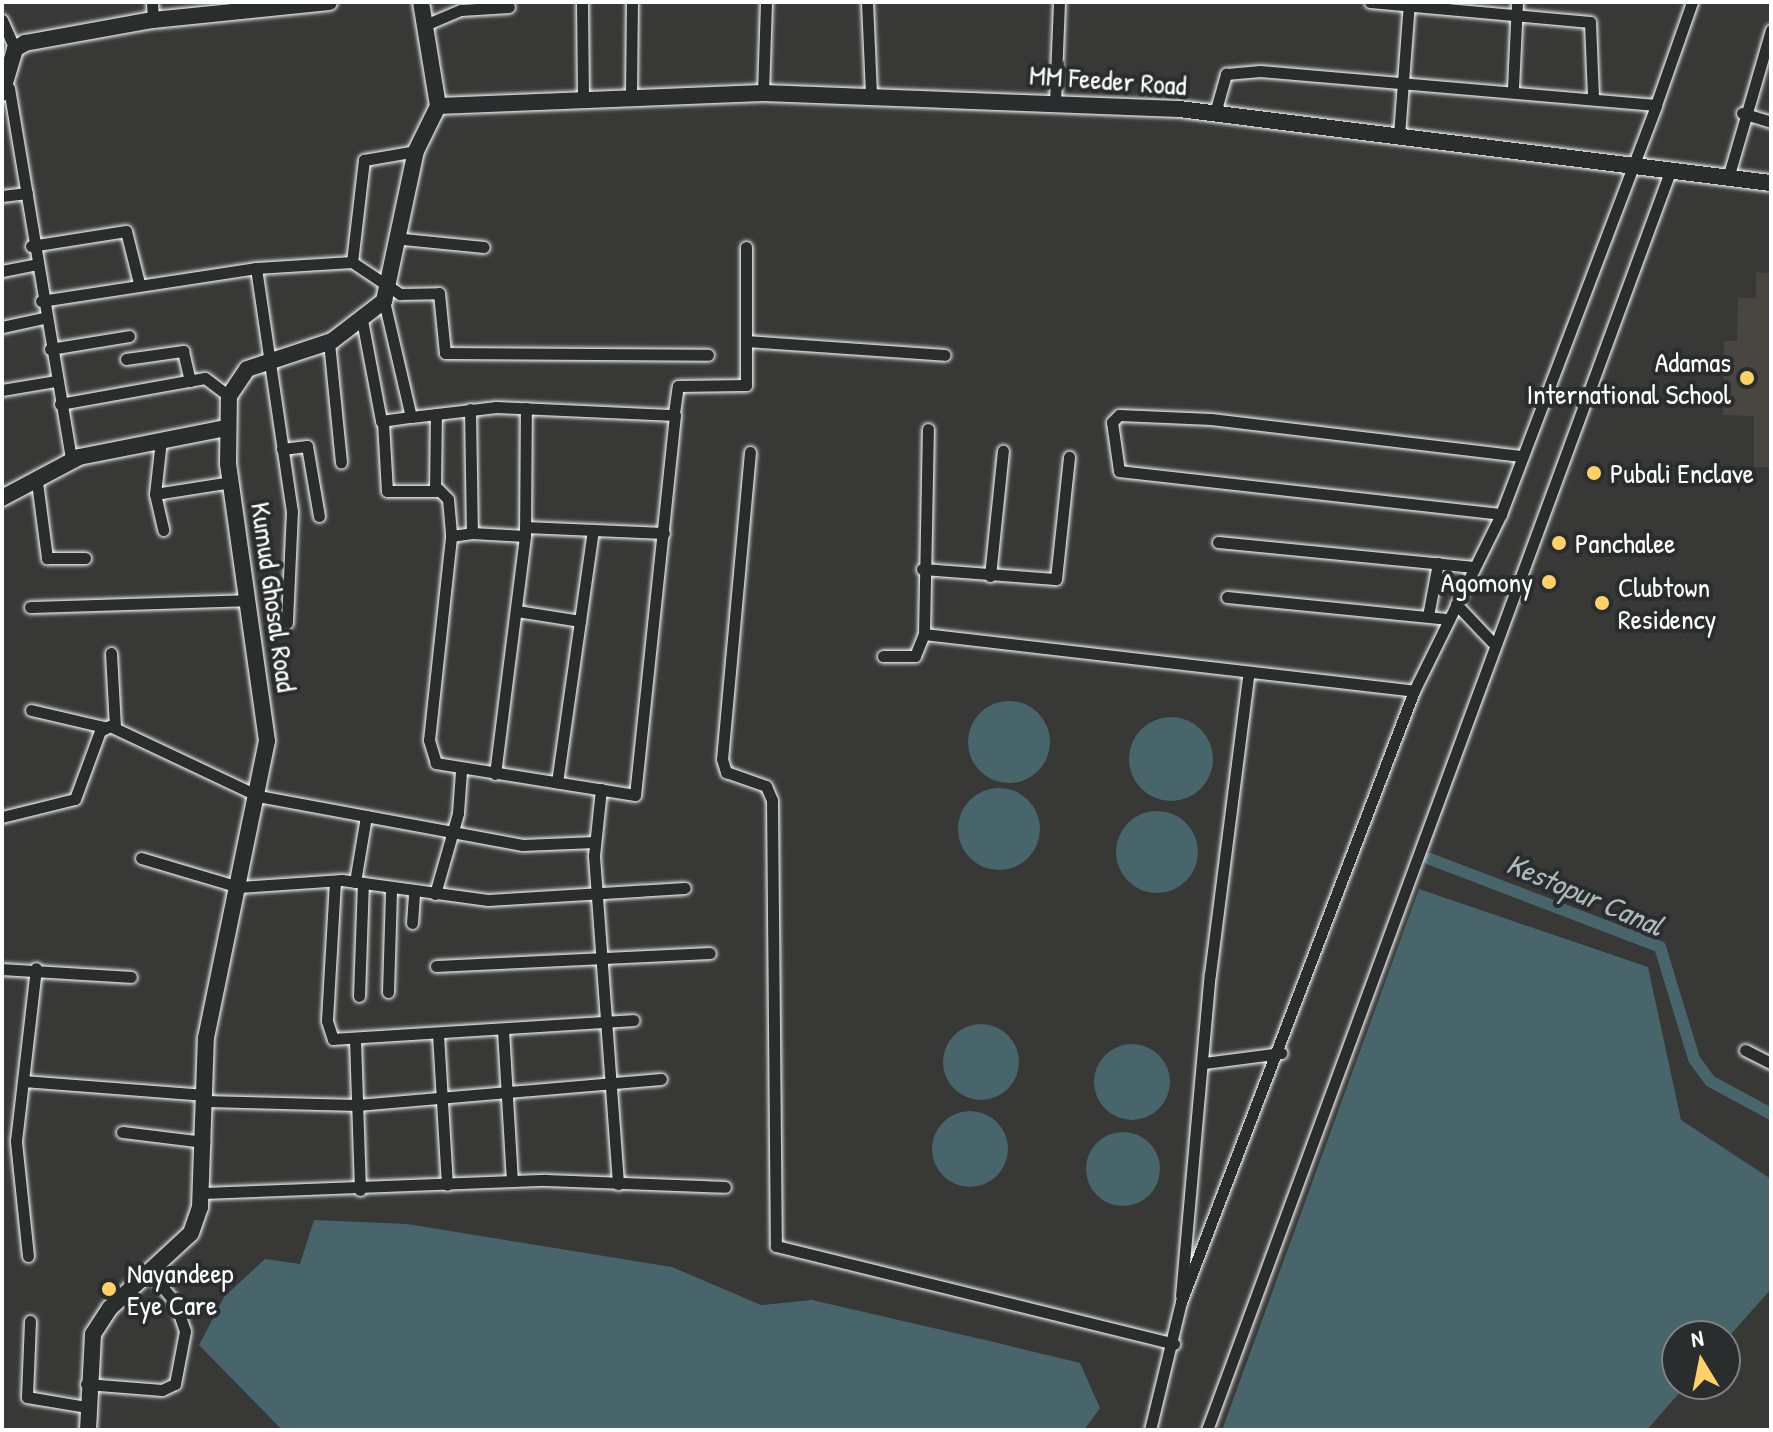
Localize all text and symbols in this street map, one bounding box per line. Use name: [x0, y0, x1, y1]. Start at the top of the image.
street label: MM Feeder Road: [1028, 58, 1188, 102]
place label: Adamas International School: [1526, 345, 1731, 411]
marker: Adamas International School: [1738, 369, 1756, 387]
place label: Pubali Enclave: [1610, 456, 1754, 490]
marker: Pubali Enclave: [1585, 464, 1603, 482]
street label: Kumud Ghosal Road: [244, 500, 304, 694]
place label: Panchalee: [1575, 526, 1675, 560]
marker: Panchalee: [1550, 534, 1568, 552]
place label: Agomony: [1441, 565, 1533, 599]
place label: Clubtown Residency: [1618, 570, 1716, 636]
marker: Agomony: [1540, 573, 1558, 591]
marker: Clubtown Residency: [1593, 594, 1611, 612]
water label: Kestopur Canal: [1501, 845, 1669, 943]
place label: Nayandeep Eye Care: [127, 1256, 234, 1322]
marker: Nayandeep Eye Care: [98, 1278, 120, 1300]
north arrow: [1661, 1320, 1741, 1400]
text: N: [1689, 1323, 1706, 1354]

